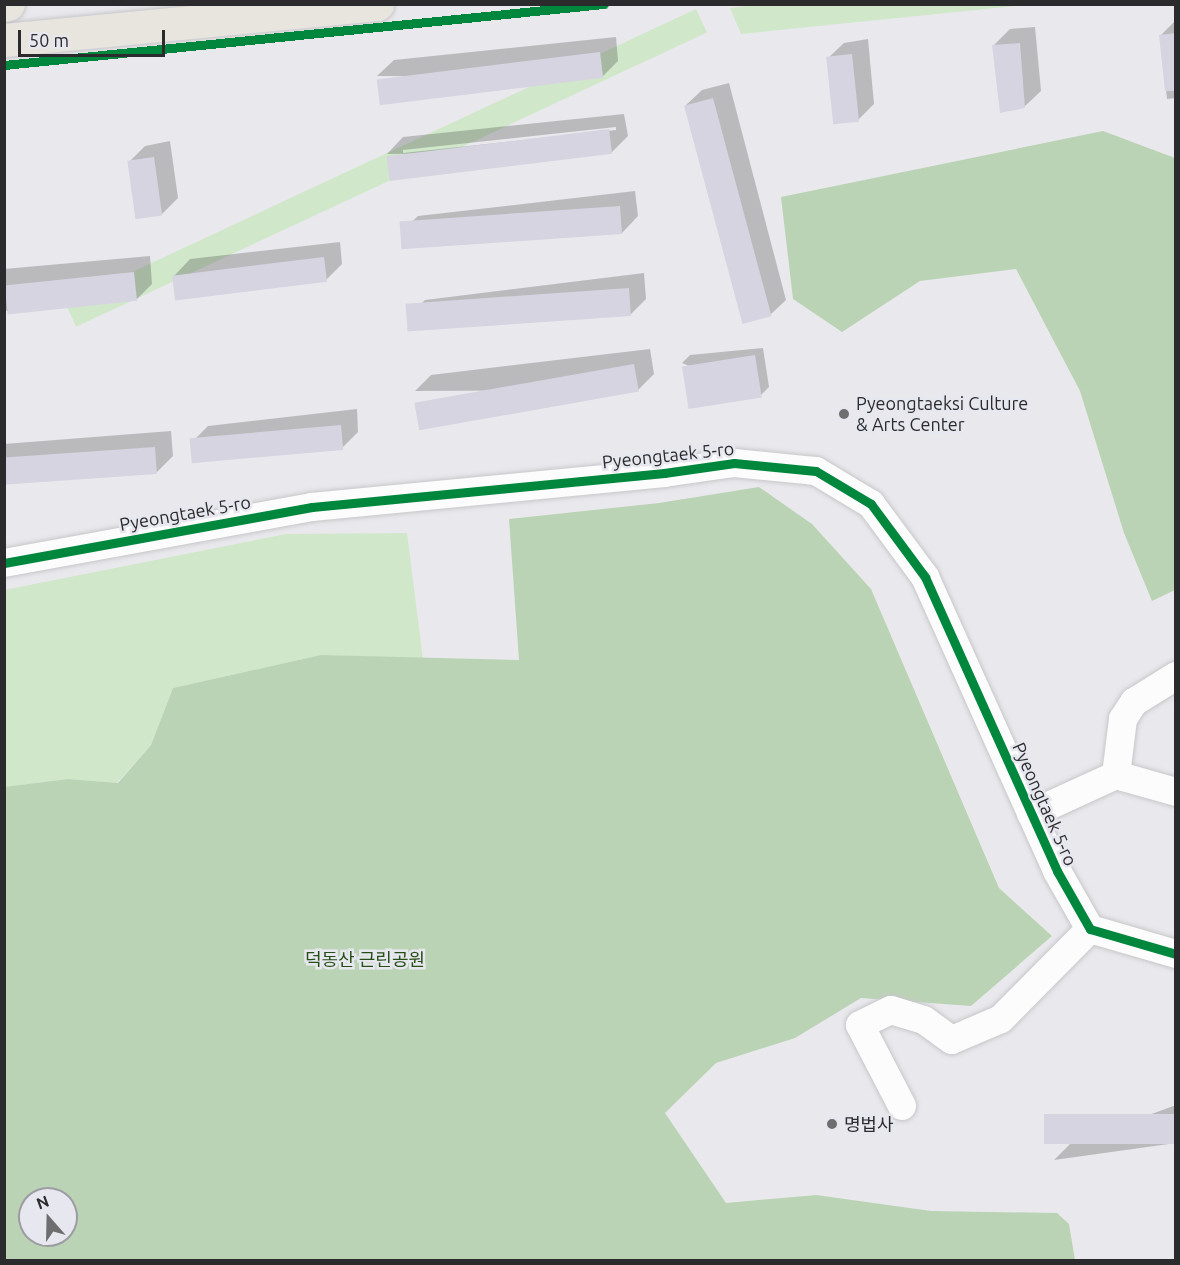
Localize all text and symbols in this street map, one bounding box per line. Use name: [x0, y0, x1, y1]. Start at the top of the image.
scale bar: [21, 18, 168, 56]
text: 50 m: [29, 30, 69, 50]
place label: Pyeongtaeksi Culture & Arts Center: [856, 393, 1028, 436]
marker: Pyeongtaeksi Culture & Arts Center: [837, 407, 851, 421]
street label: Pyeongtaek 5-ro: [601, 437, 735, 473]
street label: Pyeongtaek 5-ro: [118, 491, 252, 535]
street label: Pyeongtaek 5-ro: [1008, 739, 1082, 869]
park label: 덕동산 근린공원: [305, 948, 425, 970]
place label: 명법사: [844, 1113, 894, 1135]
marker: 명법사: [825, 1117, 839, 1131]
north arrow: [18, 1187, 78, 1247]
text: N: [34, 1191, 51, 1212]

